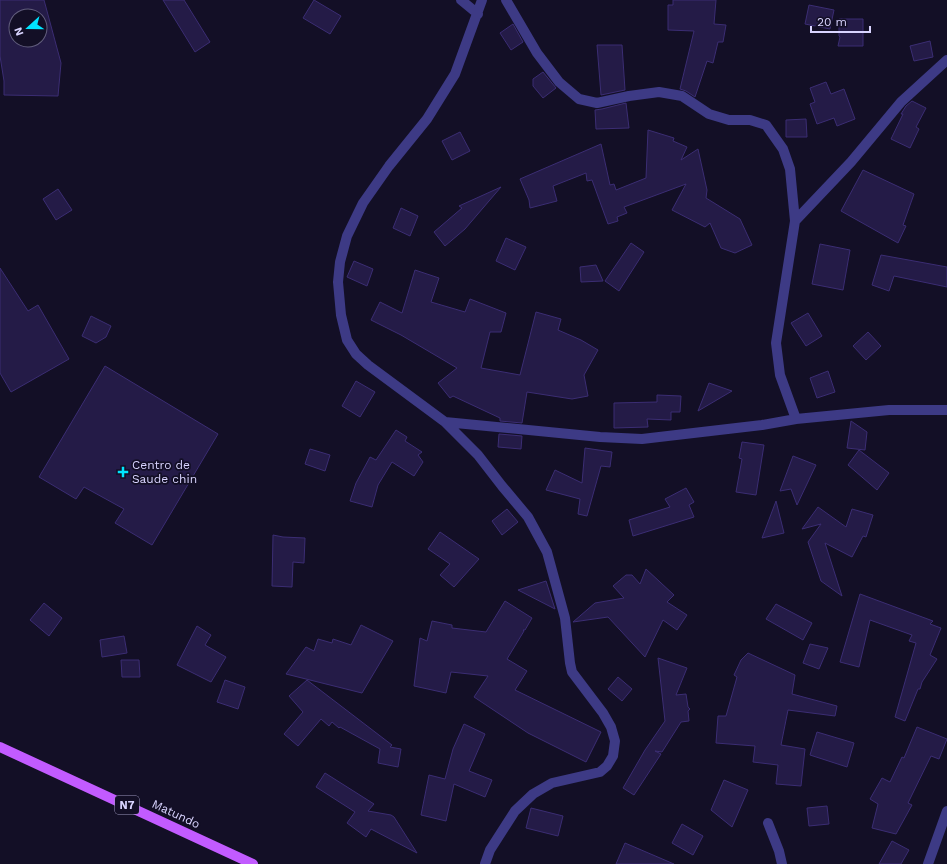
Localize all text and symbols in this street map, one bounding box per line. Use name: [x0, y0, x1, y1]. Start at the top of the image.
north arrow: [8, 8, 48, 48]
scale bar: [811, 8, 870, 34]
text: 20 m: [817, 15, 847, 29]
text: N: [12, 25, 27, 38]
place label: Centro de Saude chin: [132, 458, 197, 486]
marker: Centro de Saude chin: [117, 466, 129, 478]
road number: N7: [115, 796, 139, 814]
street label: Matundo: [150, 797, 202, 831]

